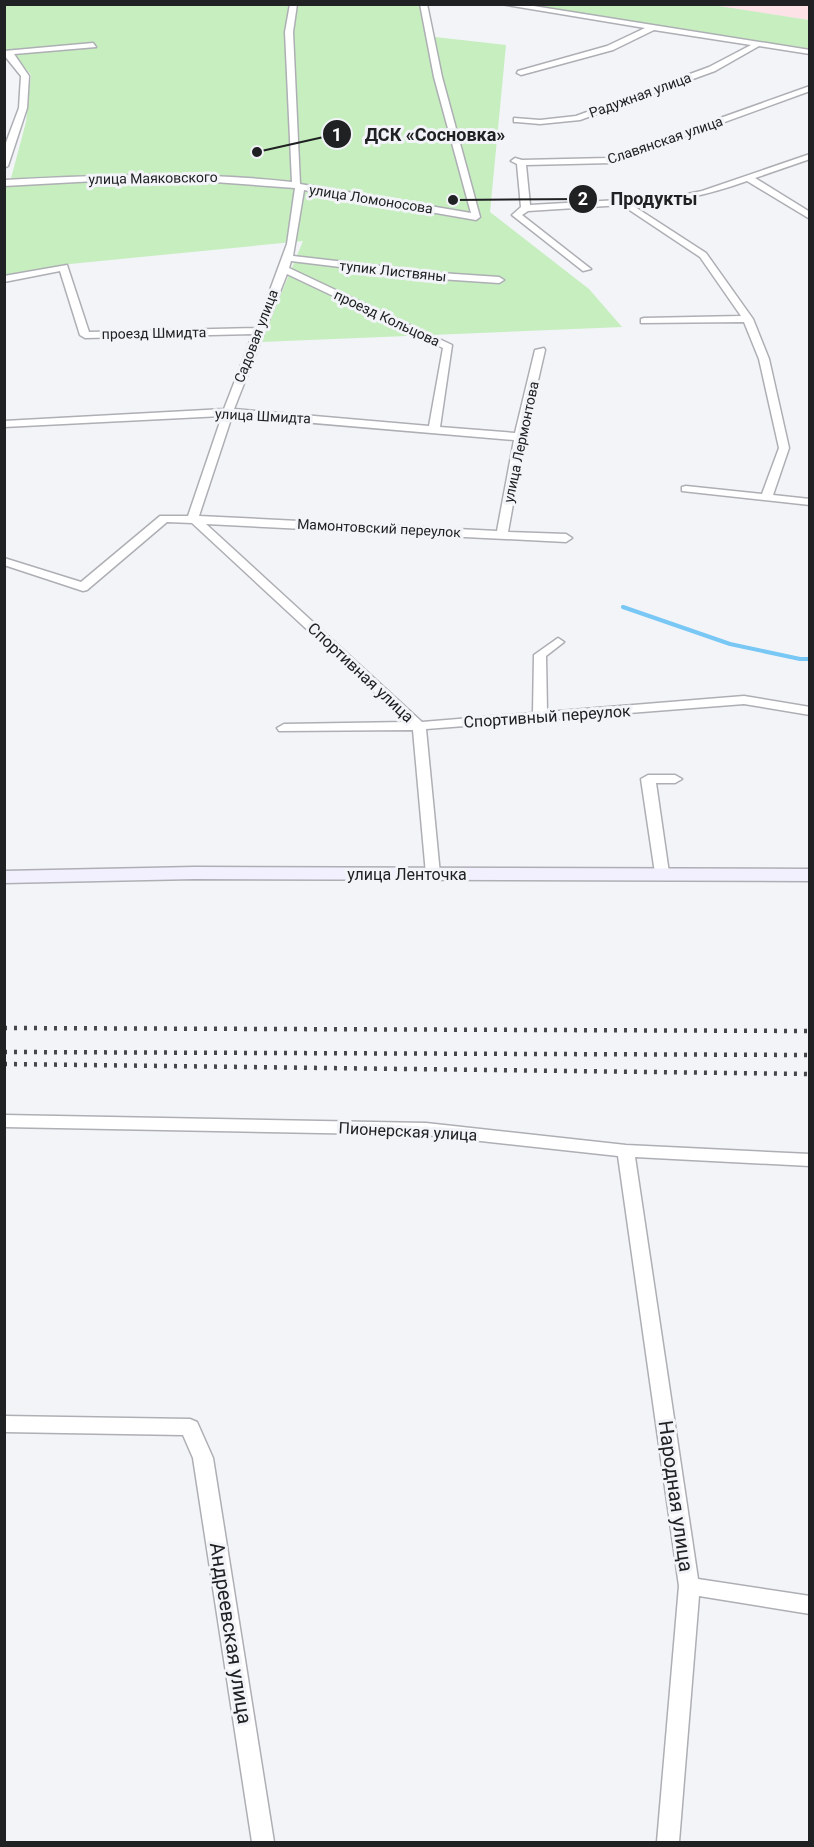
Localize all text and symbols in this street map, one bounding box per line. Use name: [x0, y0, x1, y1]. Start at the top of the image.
street label: Радужная улица: [587, 69, 693, 121]
street label: Славянская улица: [605, 113, 725, 167]
callout: ДСК «Сосновка»: [322, 116, 517, 152]
text: 1: [332, 124, 342, 145]
text: ДСК «Сосновка»: [365, 124, 505, 145]
street label: улица Маяковского: [88, 169, 218, 187]
street label: улица Ломоносова: [308, 181, 434, 217]
callout: Продукты: [568, 181, 709, 217]
text: 2: [578, 188, 588, 209]
text: Продукты: [610, 188, 698, 209]
street label: тупик Листвяны: [339, 257, 447, 285]
street label: Садовая улица: [231, 287, 281, 385]
street label: проезд Кольцова: [332, 287, 442, 349]
street label: проезд Шмидта: [102, 324, 206, 342]
street label: улица Лермонтова: [500, 380, 542, 504]
street label: улица Шмидта: [215, 405, 311, 427]
street label: Мамонтовский переулок: [297, 516, 462, 540]
street label: Спортивная улица: [304, 618, 418, 726]
street label: Спортивный переулок: [463, 701, 632, 732]
street label: улица Ленточка: [347, 865, 467, 884]
street label: Пионерская улица: [338, 1118, 478, 1145]
street label: Народная улица: [654, 1419, 698, 1573]
street label: Андреевская улица: [205, 1540, 257, 1726]

